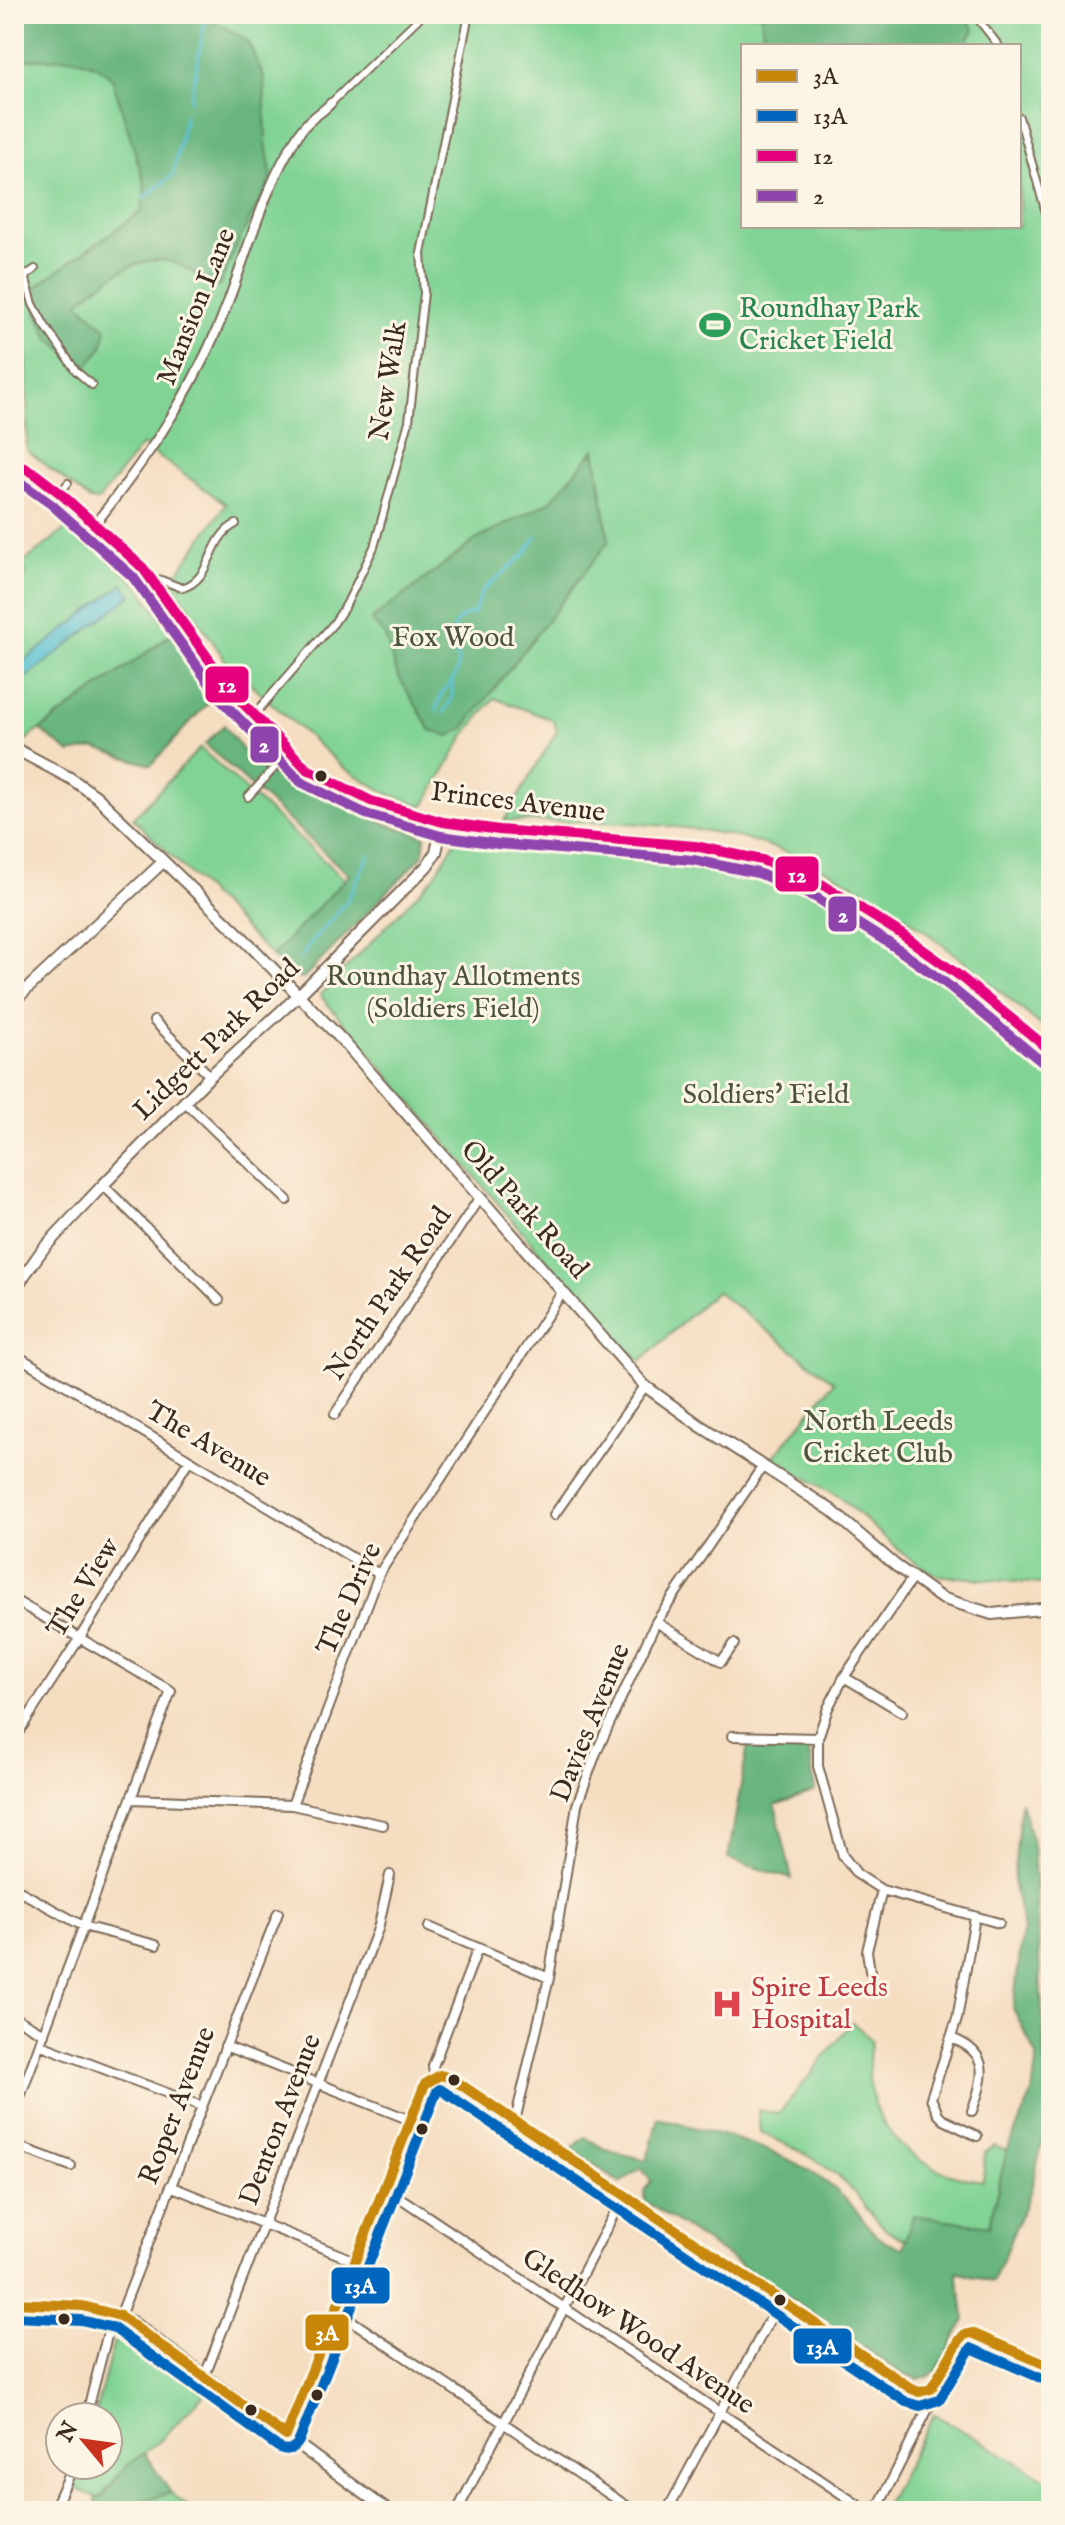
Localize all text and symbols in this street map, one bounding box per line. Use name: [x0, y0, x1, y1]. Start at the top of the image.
legend: [741, 44, 1021, 228]
text: 3A: [813, 62, 839, 93]
text: 13A: [813, 102, 848, 133]
text: 12: [813, 142, 833, 173]
text: 2: [813, 182, 824, 213]
street label: Mansion Lane: [150, 223, 244, 391]
place label: Roundhay Park Cricket Field: [739, 292, 920, 359]
sports icon: Roundhay Park Cricket Field: [698, 308, 732, 342]
street label: New Walk: [362, 318, 416, 443]
park label: Fox Wood: [392, 621, 514, 656]
line badge: 12: [204, 665, 250, 704]
text: 12: [218, 672, 236, 700]
line badge: 2: [249, 725, 280, 764]
text: 2: [259, 732, 269, 760]
unlabelled marker: [313, 768, 329, 784]
street label: Princes Avenue: [429, 775, 607, 831]
line badge: 12: [774, 855, 820, 893]
text: 12: [788, 862, 806, 890]
line badge: 2: [827, 895, 858, 933]
text: 2: [838, 902, 848, 930]
street label: Lidgett Park Road: [126, 952, 308, 1128]
park label: Roundhay Allotments (Soldiers Field): [326, 960, 580, 1027]
park label: Soldiers' Field: [683, 1078, 849, 1113]
street label: Old Park Road: [453, 1133, 595, 1287]
street label: North Park Road: [318, 1200, 460, 1388]
street label: The Avenue: [139, 1394, 277, 1496]
park label: North Leeds Cricket Club: [803, 1405, 953, 1472]
street label: The View: [40, 1531, 129, 1644]
street label: The Drive: [310, 1537, 390, 1661]
street label: Davies Avenue: [543, 1638, 639, 1808]
place label: Spire Leeds Hospital: [751, 1971, 888, 2038]
hospital icon: Spire Leeds Hospital: [710, 1987, 744, 2021]
street label: Roper Avenue: [132, 2022, 224, 2190]
street label: Denton Avenue: [232, 2029, 330, 2211]
unlabelled marker: [446, 2072, 462, 2088]
unlabelled marker: [414, 2121, 430, 2137]
street label: Gledhow Wood Avenue: [515, 2241, 761, 2423]
line badge: 13A: [330, 2266, 391, 2305]
text: 13A: [344, 2273, 377, 2301]
unlabelled marker: [772, 2292, 788, 2308]
unlabelled marker: [56, 2311, 72, 2327]
line badge: 3A: [304, 2313, 350, 2352]
text: 3A: [315, 2320, 340, 2348]
line badge: 13A: [792, 2327, 853, 2365]
text: 13A: [806, 2334, 839, 2362]
unlabelled marker: [309, 2387, 325, 2403]
north arrow: [44, 2401, 124, 2481]
unlabelled marker: [243, 2402, 259, 2418]
text: N: [51, 2417, 85, 2448]

